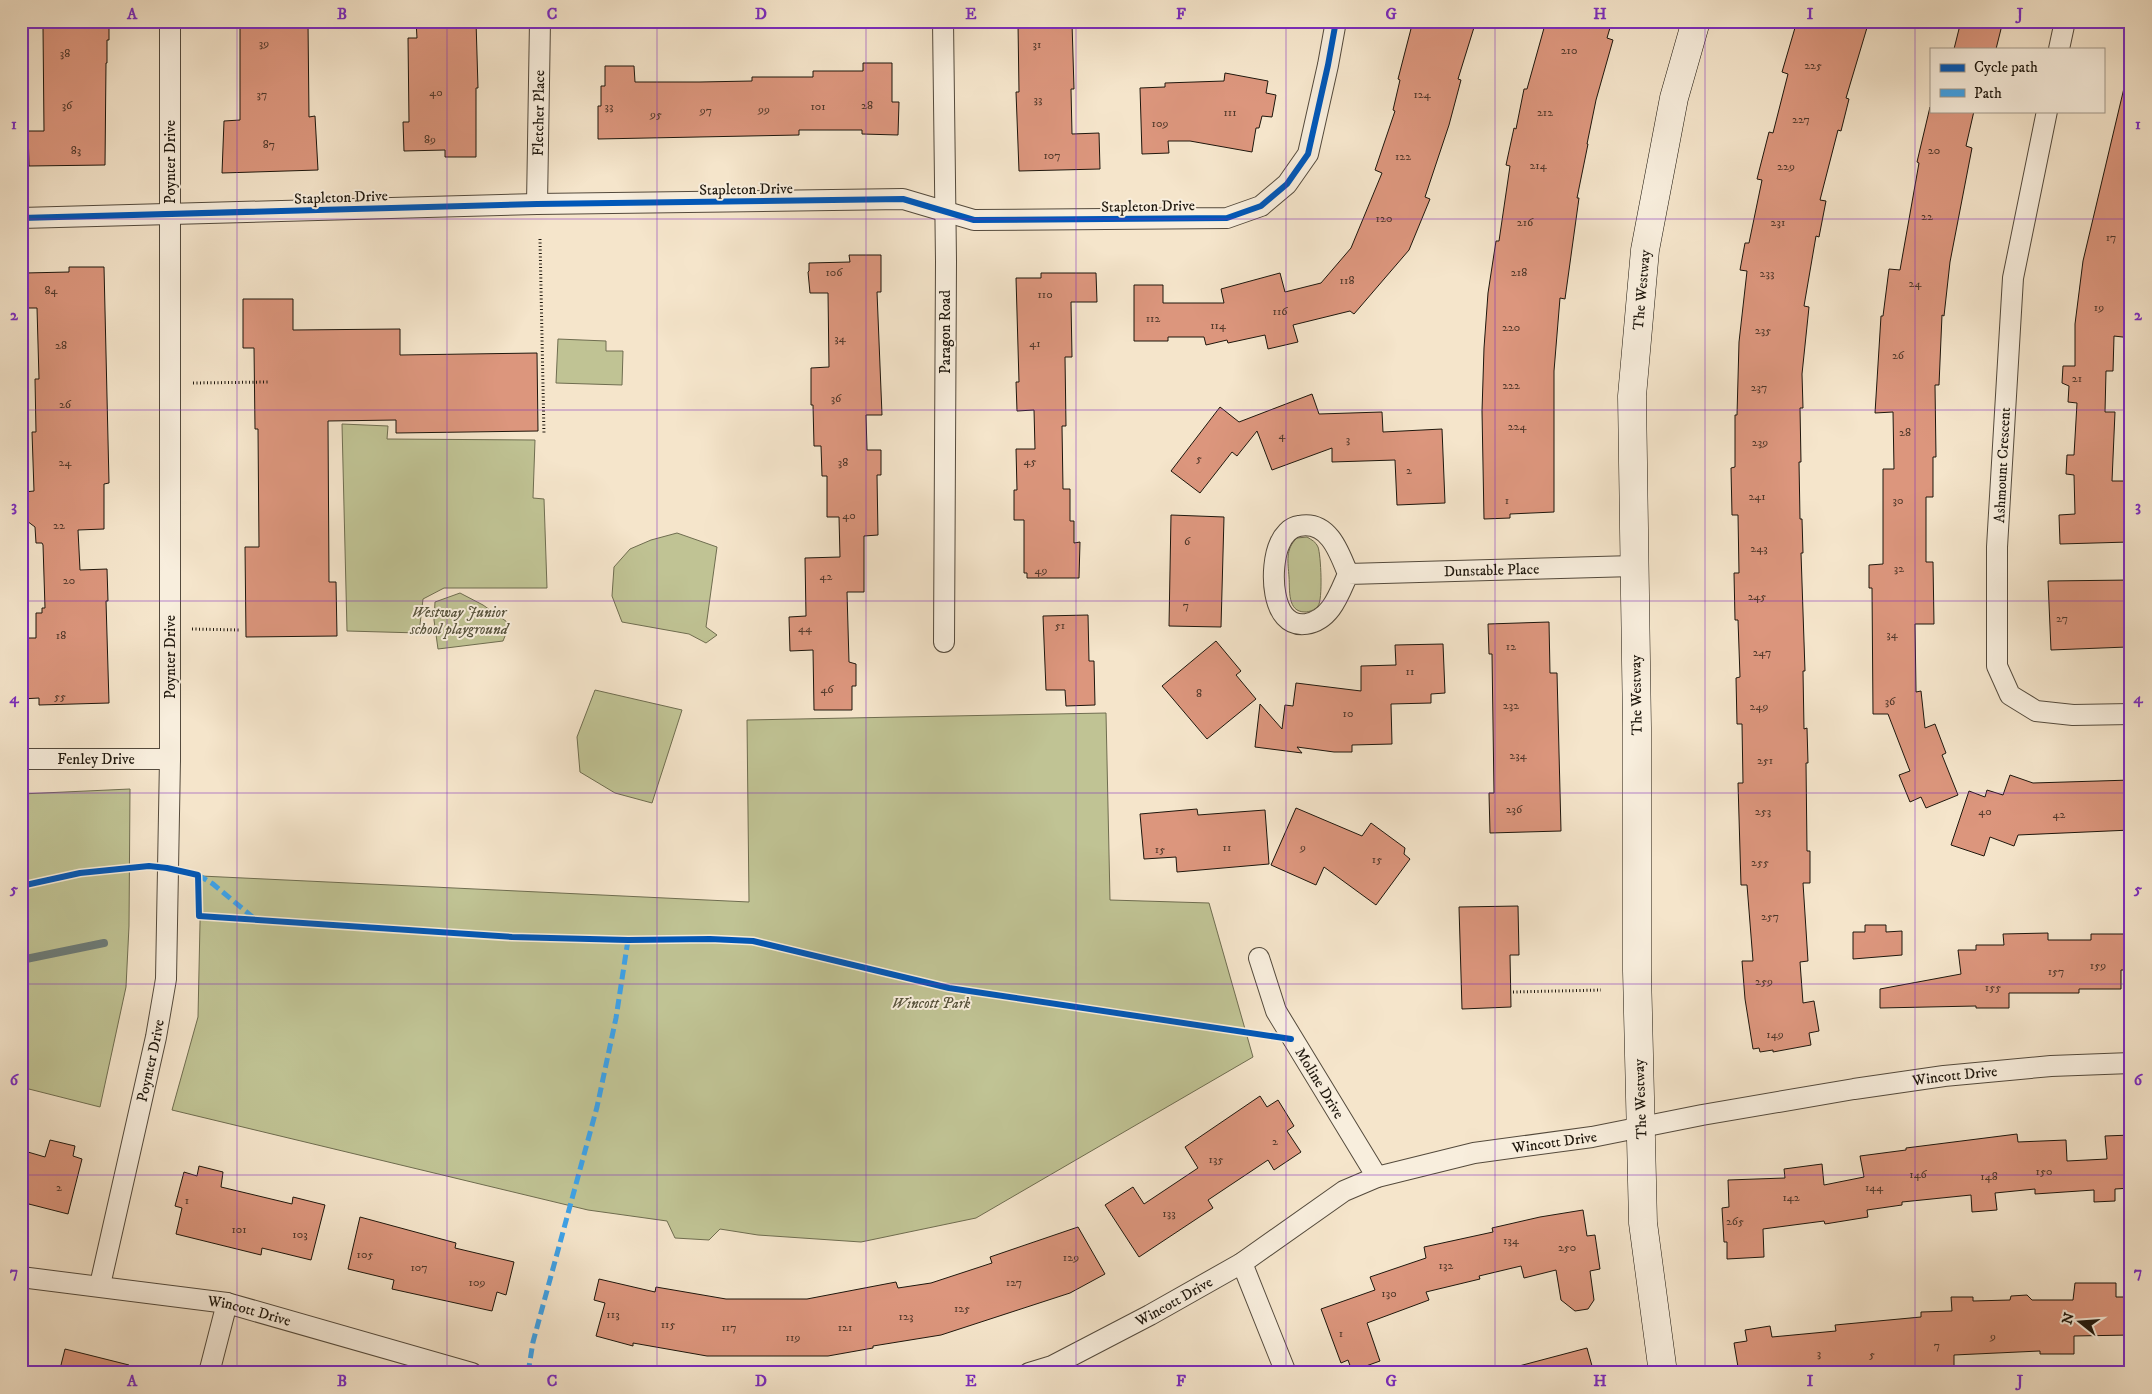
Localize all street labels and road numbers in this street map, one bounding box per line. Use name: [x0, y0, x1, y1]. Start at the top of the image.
street label: Fletcher Place: [529, 70, 549, 156]
street label: Poynter Drive: [161, 120, 180, 204]
street label: Stapleton Drive: [699, 179, 793, 200]
street label: Stapleton Drive: [294, 186, 388, 209]
street label: Stapleton Drive: [1101, 196, 1195, 217]
street label: The Westway: [1629, 248, 1655, 331]
street label: Paragon Road: [936, 290, 955, 374]
street label: Ashmount Crescent: [1990, 406, 2015, 523]
street label: Dunstable Place: [1444, 560, 1540, 581]
street label: Poynter Drive: [161, 615, 180, 699]
street label: The Westway: [1626, 654, 1647, 735]
street label: Fenley Drive: [57, 750, 135, 769]
street label: Poynter Drive: [133, 1018, 169, 1104]
street label: Moline Drive: [1291, 1044, 1348, 1122]
street label: The Westway: [1630, 1057, 1651, 1140]
street label: Wincott Drive: [1910, 1062, 1998, 1091]
street label: Wincott Drive: [1510, 1127, 1599, 1158]
street label: Wincott Drive: [1131, 1273, 1216, 1331]
street label: Wincott Drive: [206, 1292, 293, 1331]

